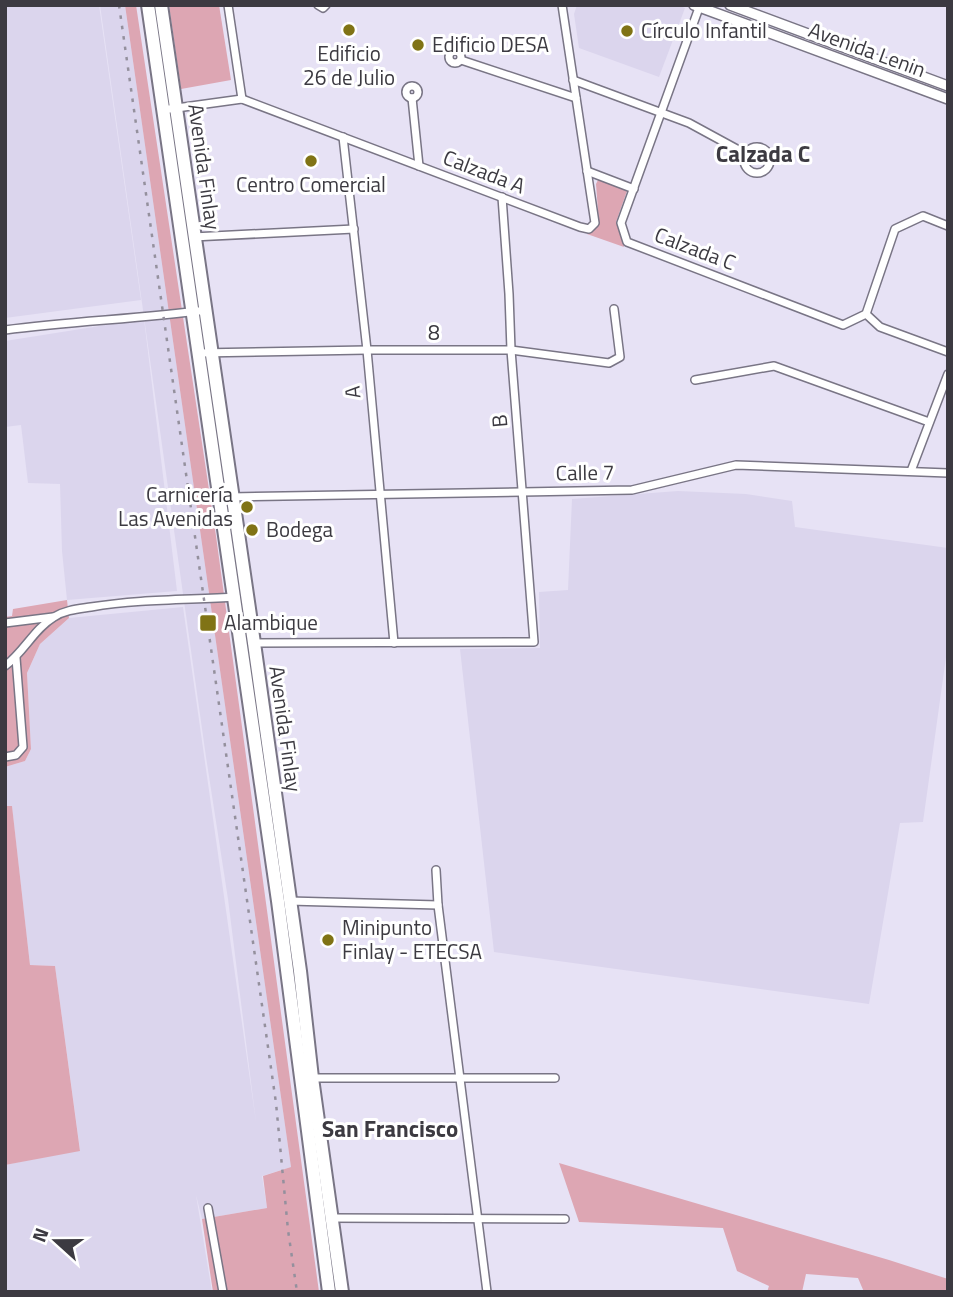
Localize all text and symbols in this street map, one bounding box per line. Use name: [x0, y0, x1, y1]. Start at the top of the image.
street label: Avenida Lenin: [804, 13, 930, 85]
place label: Círculo Infantil: [641, 14, 767, 46]
marker: Edificio 26 de Julio: [341, 22, 357, 38]
marker: Círculo Infantil: [619, 23, 635, 39]
place label: Edificio DESA: [432, 28, 549, 60]
place label: Edificio 26 de Julio: [303, 37, 395, 93]
marker: Edificio DESA: [410, 37, 426, 53]
street label: Avenida Finlay: [180, 102, 230, 232]
district label: Calzada C: [716, 136, 810, 171]
street label: Calzada A: [439, 141, 531, 202]
marker: Centro Comercial: [303, 153, 319, 169]
place label: Centro Comercial: [236, 168, 386, 200]
street label: Calzada C: [650, 218, 741, 278]
street label: 8: [428, 316, 440, 348]
street label: A: [335, 384, 368, 400]
street label: B: [483, 413, 516, 429]
street label: Calle 7: [555, 455, 615, 489]
place label: Carnicería Las Avenidas: [118, 478, 233, 534]
marker: Carnicería Las Avenidas: [239, 499, 255, 515]
place label: Bodega: [266, 513, 334, 545]
marker: Bodega: [244, 522, 260, 538]
place label: Alambique: [224, 606, 318, 638]
marker: Alambique: [198, 613, 218, 633]
street label: Avenida Finlay: [261, 664, 311, 794]
place label: Minipunto Finlay - ETECSA: [342, 911, 482, 967]
marker: Minipunto Finlay - ETECSA: [320, 932, 336, 948]
district label: San Francisco: [322, 1111, 458, 1146]
north arrow: [21, 1206, 91, 1276]
text: N: [24, 1223, 56, 1246]

